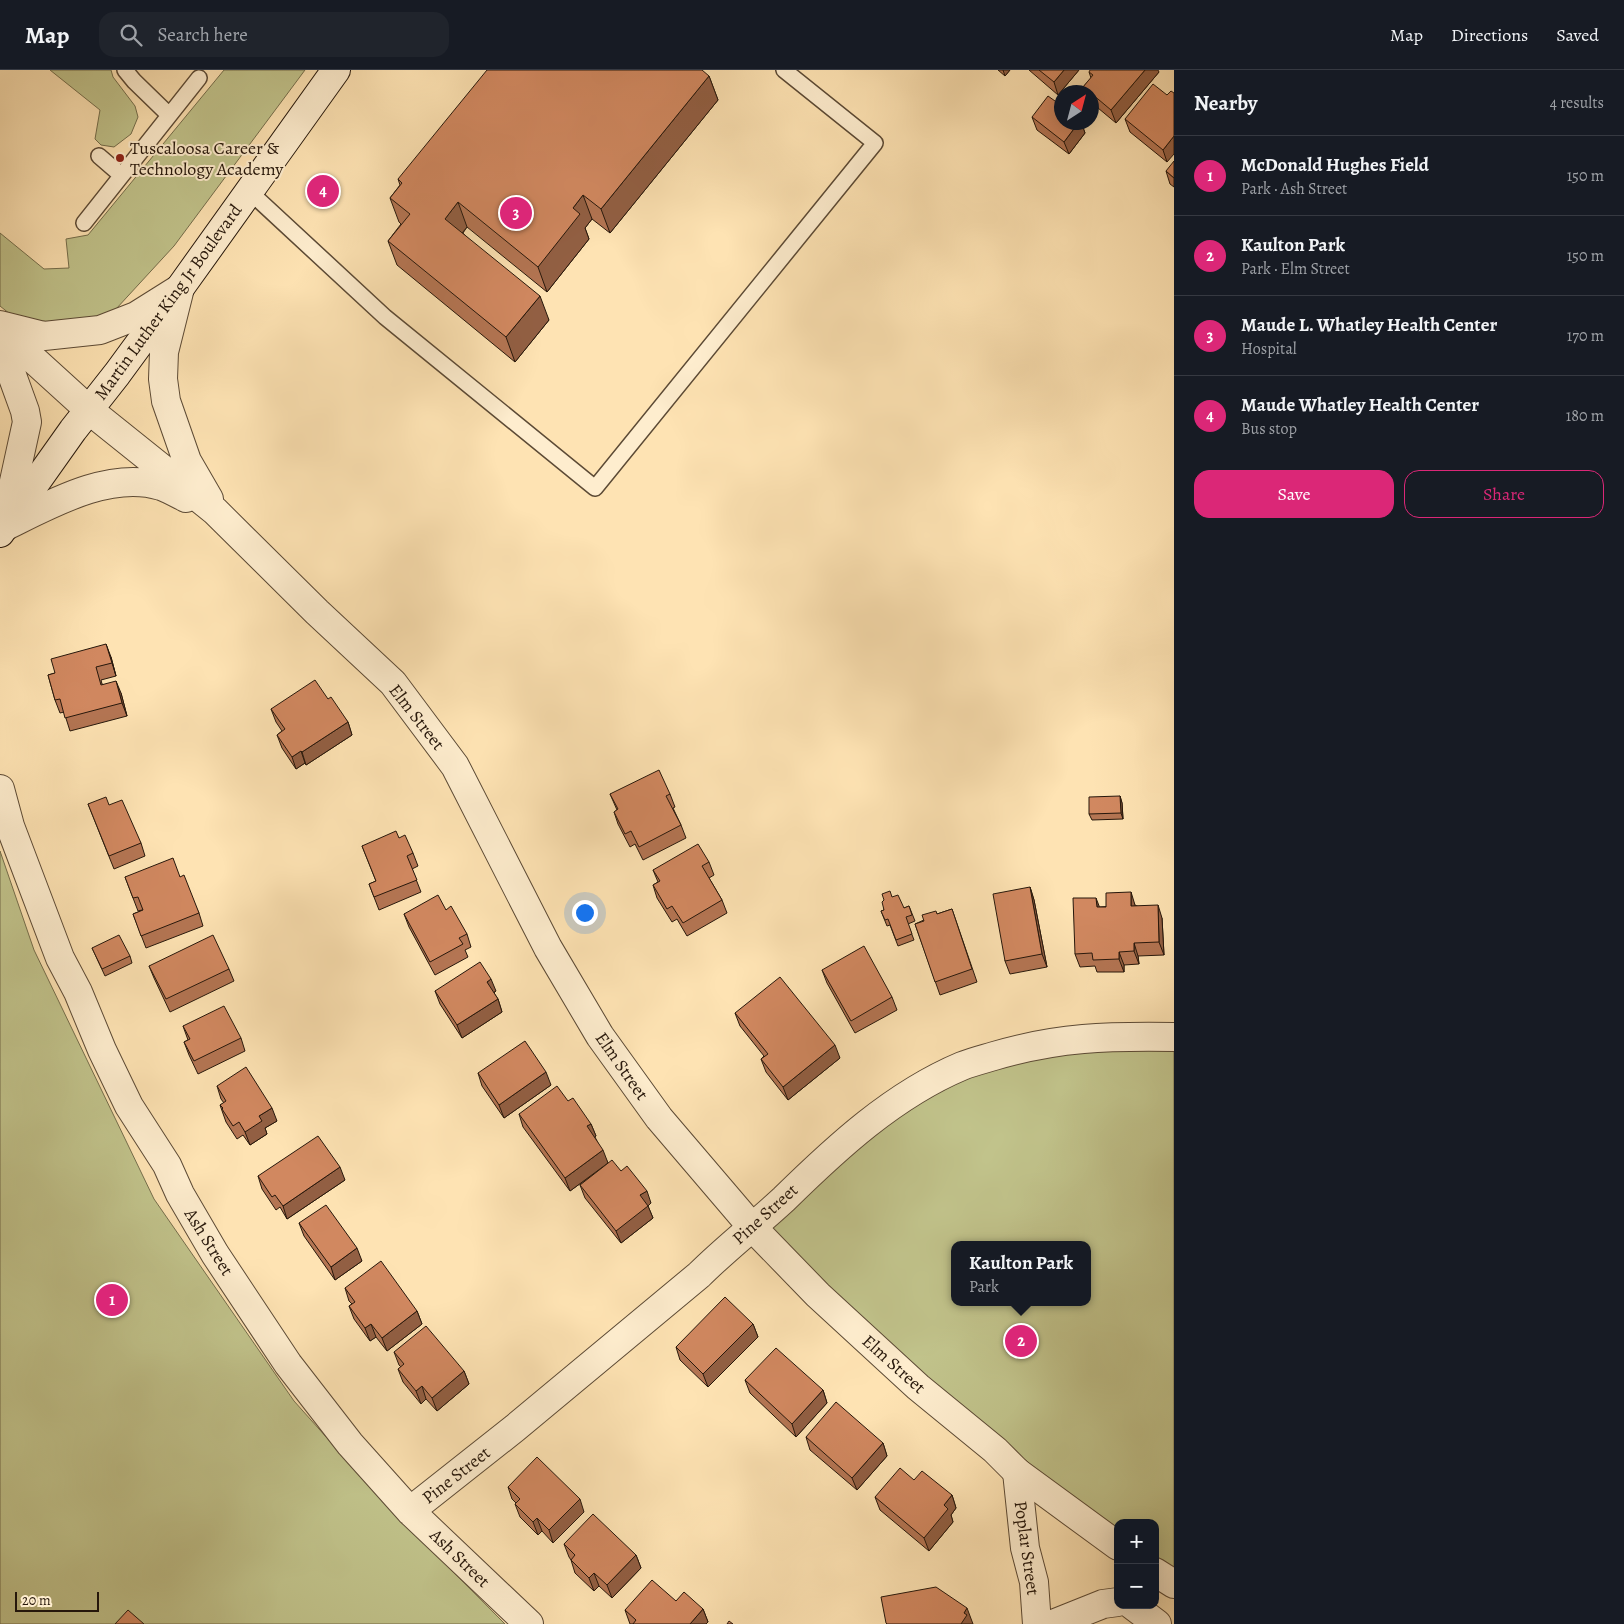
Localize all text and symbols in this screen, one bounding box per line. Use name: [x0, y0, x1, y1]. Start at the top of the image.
search box: [99, 12, 449, 57]
text: Map: [25, 19, 69, 51]
icon: search: [117, 21, 145, 49]
text: Search here: [157, 22, 248, 48]
text: Map: [1390, 23, 1423, 47]
text: Directions: [1451, 23, 1528, 47]
text: Saved: [1556, 23, 1599, 47]
north arrow: [1054, 85, 1099, 130]
text: Nearby: [1194, 89, 1257, 117]
text: 4 results: [1550, 92, 1604, 114]
place label: Tuscaloosa Career & Technology Academy: [130, 136, 284, 181]
marker: Tuscaloosa Career & Technology Academy: [114, 152, 126, 164]
text: McDonald Hughes Field: [1241, 152, 1429, 178]
text: 1: [1207, 165, 1213, 187]
text: 150 m: [1567, 165, 1604, 187]
pin: 4: [307, 172, 339, 210]
text: Park · Ash Street: [1241, 178, 1347, 200]
pin: 3: [500, 194, 532, 232]
street label: Martin Luther King Jr Boulevard: [89, 199, 247, 405]
text: Kaulton Park: [1241, 232, 1345, 258]
text: 2: [1206, 245, 1214, 267]
text: 150 m: [1567, 245, 1604, 267]
text: Park · Elm Street: [1241, 258, 1350, 280]
text: Maude L. Whatley Health Center: [1241, 312, 1497, 338]
text: 3: [1207, 325, 1213, 347]
text: 170 m: [1567, 325, 1604, 347]
text: Hospital: [1241, 338, 1297, 360]
text: Maude Whatley Health Center: [1241, 392, 1479, 418]
text: 4: [1206, 405, 1214, 427]
text: 180 m: [1566, 405, 1604, 427]
text: Bus stop: [1241, 418, 1297, 440]
button: Save: [1194, 470, 1394, 518]
button: Share: [1404, 470, 1604, 518]
street label: Elm Street: [384, 679, 450, 755]
your location: [572, 900, 598, 926]
street label: Elm Street: [590, 1027, 654, 1105]
street label: Pine Street: [727, 1178, 803, 1250]
street label: Ash Street: [178, 1203, 239, 1280]
popup: [951, 1241, 1091, 1306]
text: Kaulton Park: [969, 1250, 1073, 1276]
text: Park: [969, 1276, 999, 1298]
pin: 1: [96, 1281, 128, 1319]
pin: 2: [1005, 1322, 1037, 1360]
street label: Elm Street: [857, 1329, 931, 1399]
street label: Pine Street: [417, 1441, 495, 1509]
street label: Poplar Street: [1009, 1499, 1046, 1597]
map controls: [1114, 1519, 1159, 1609]
button: +: [1114, 1519, 1159, 1564]
street label: Ash Street: [424, 1523, 495, 1593]
button: −: [1114, 1564, 1159, 1609]
scale bar: [15, 1589, 99, 1612]
text: 20 m: [22, 1591, 51, 1610]

